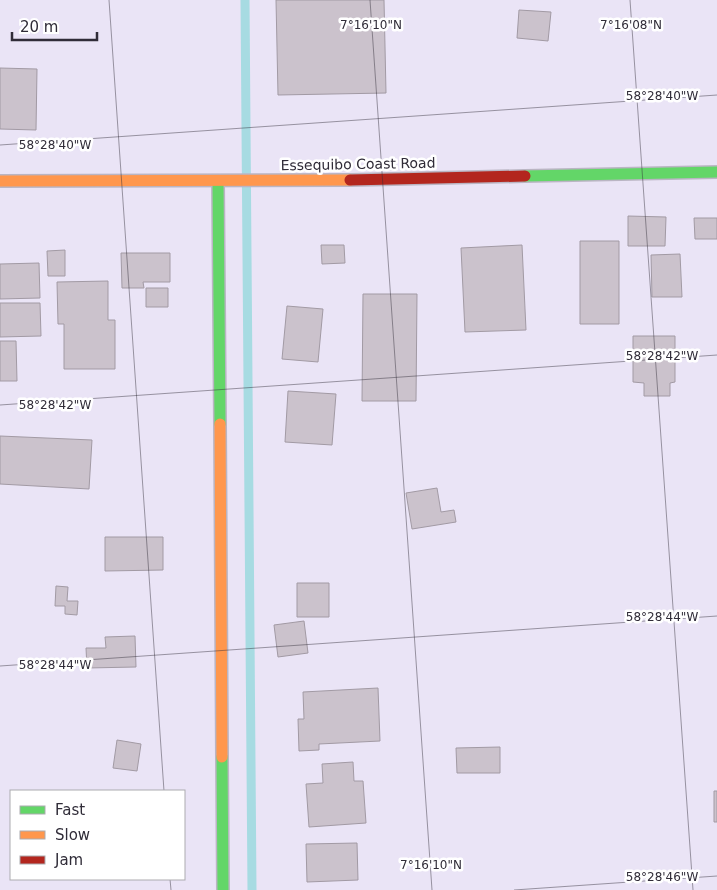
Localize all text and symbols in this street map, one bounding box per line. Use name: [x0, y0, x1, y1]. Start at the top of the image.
scale bar: [12, 10, 98, 42]
text: 20 m: [20, 18, 58, 36]
text: 7°16'10"N: [340, 18, 402, 32]
text: 7°16'08"N: [600, 18, 662, 32]
text: 58°28'40"W: [626, 89, 698, 103]
text: 58°28'40"W: [19, 138, 91, 152]
street label: Essequibo Coast Road: [280, 155, 436, 173]
text: 58°28'42"W: [626, 349, 698, 363]
text: 58°28'42"W: [19, 398, 91, 412]
text: 58°28'44"W: [626, 610, 698, 624]
text: 58°28'44"W: [19, 658, 91, 672]
legend: [10, 790, 185, 880]
text: Fast: [55, 801, 85, 819]
text: Slow: [55, 826, 90, 844]
text: Jam: [54, 851, 83, 869]
text: 7°16'10"N: [400, 858, 462, 872]
text: 58°28'46"W: [626, 870, 698, 884]

